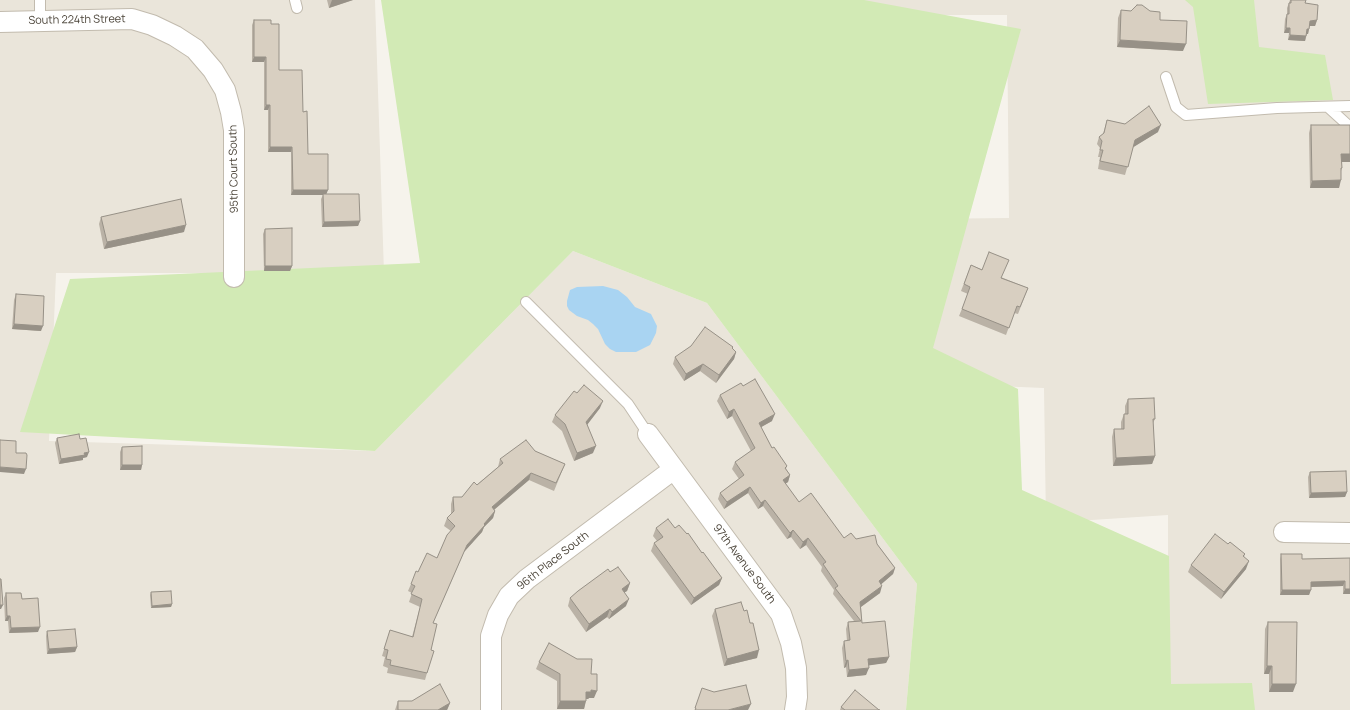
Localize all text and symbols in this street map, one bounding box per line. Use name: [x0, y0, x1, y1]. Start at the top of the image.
street label: South 224th Street: [28, 13, 126, 27]
street label: 95th Court South: [227, 125, 241, 213]
street label: 97th Avenue South: [710, 522, 778, 606]
street label: 96th Place South: [514, 529, 592, 593]

